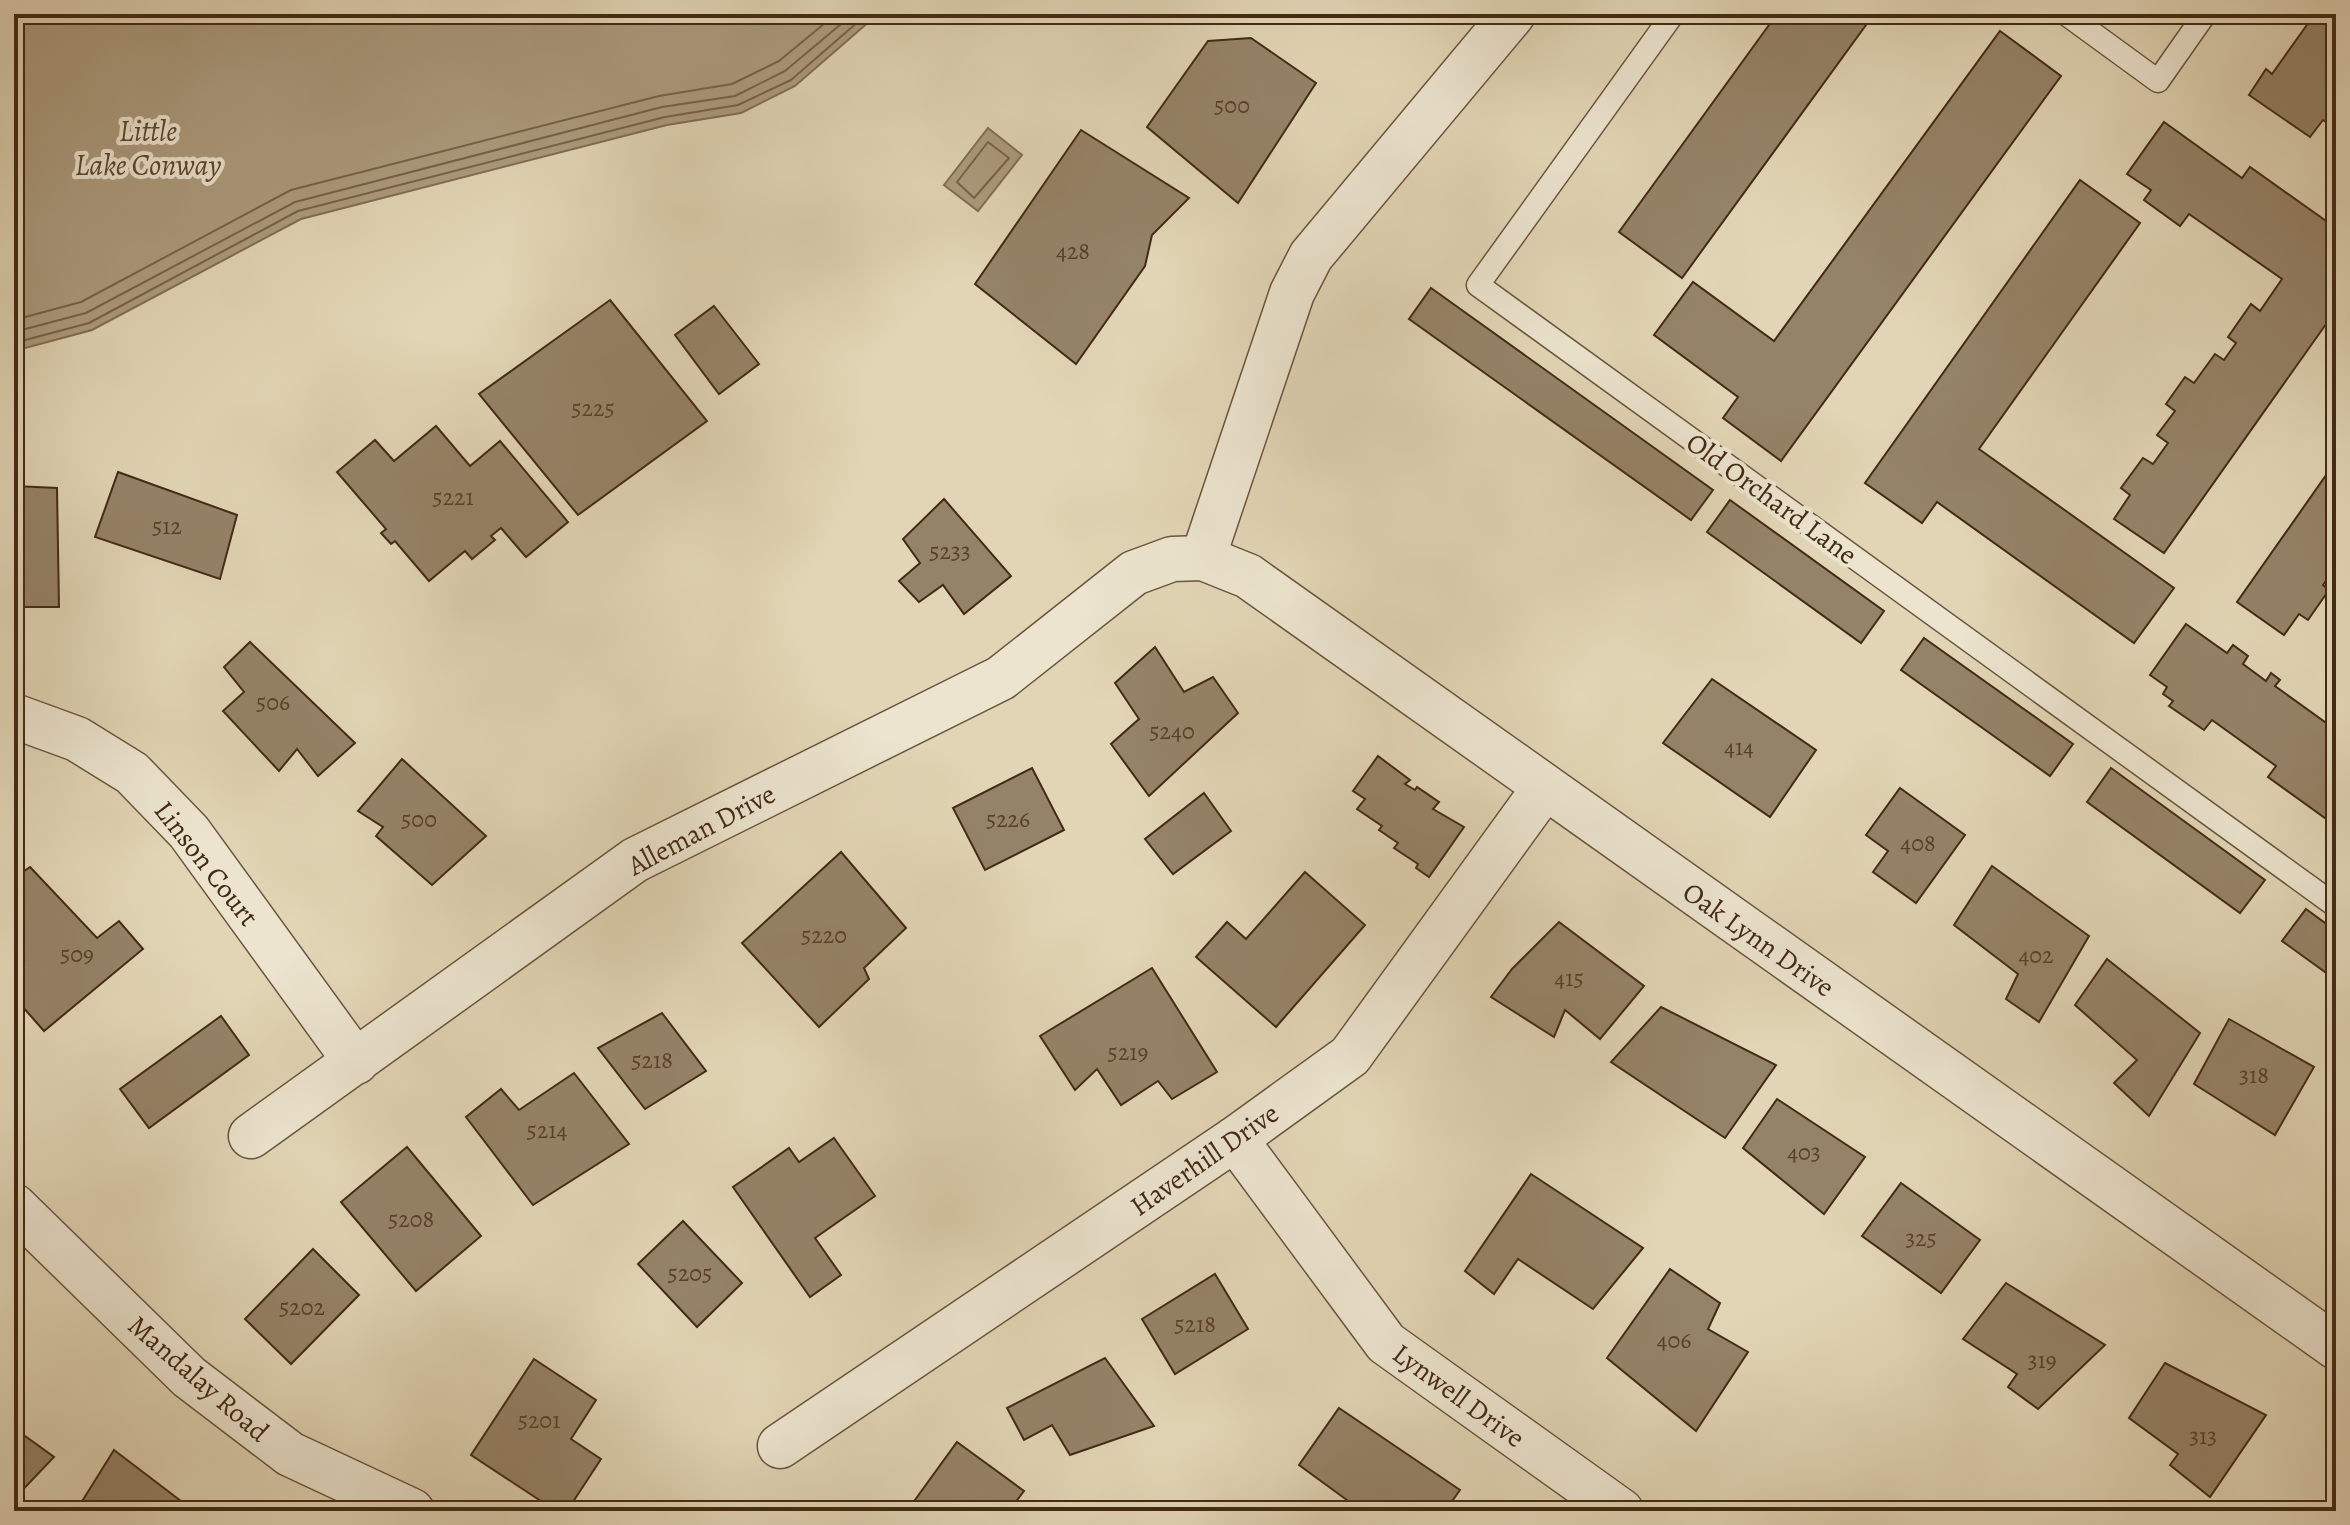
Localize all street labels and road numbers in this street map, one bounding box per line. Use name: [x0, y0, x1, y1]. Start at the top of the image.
street label: Old Orchard Lane: [1678, 424, 1865, 574]
street label: Alleman Drive: [620, 775, 782, 885]
street label: Linson Court: [145, 793, 267, 934]
street label: Oak Lynn Drive: [1675, 873, 1842, 1006]
street label: Haverhill Drive: [1123, 1095, 1286, 1225]
street label: Mandalay Road: [120, 1307, 278, 1451]
street label: Lynwell Drive: [1385, 1335, 1532, 1457]

